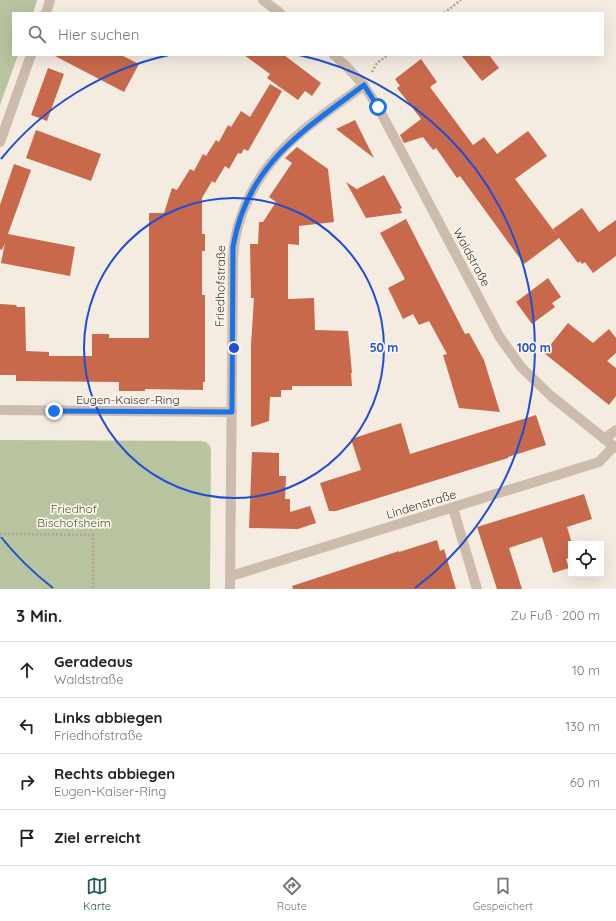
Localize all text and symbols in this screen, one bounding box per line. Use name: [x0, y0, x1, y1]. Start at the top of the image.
search box: [12, 12, 604, 56]
icon: search: [26, 23, 48, 45]
text: Hier suchen: [58, 25, 139, 44]
route start: [369, 98, 387, 116]
street label: Waldstraße: [450, 225, 494, 289]
street label: Friedhofstraße: [212, 245, 228, 327]
text: 50 m: [370, 340, 398, 355]
text: 100 m: [517, 340, 551, 355]
centre of rings: [227, 341, 241, 355]
street label: Eugen-Kaiser-Ring: [76, 392, 180, 407]
route end: [45, 402, 63, 420]
street label: Lindenstraße: [384, 486, 458, 522]
park label: Friedhof Bischofsheim: [37, 501, 111, 530]
map controls: [568, 541, 604, 577]
button: locate: [568, 541, 604, 577]
text: 3 Min.: [16, 605, 62, 626]
text: Zu Fuß · 200 m: [511, 607, 600, 623]
text: Geradeaus: [54, 652, 133, 671]
icon: ahead: [16, 659, 38, 681]
text: 10 m: [572, 662, 600, 678]
text: Waldstraße: [54, 671, 124, 687]
text: Links abbiegen: [54, 708, 162, 727]
icon: left: [16, 715, 38, 737]
text: 130 m: [565, 718, 600, 734]
text: Friedhofstraße: [54, 727, 143, 743]
text: Rechts abbiegen: [54, 764, 175, 783]
icon: right: [16, 771, 38, 793]
text: 60 m: [570, 774, 600, 790]
text: Eugen-Kaiser-Ring: [54, 783, 166, 799]
icon: arrive: [16, 827, 38, 849]
text: Ziel erreicht: [54, 828, 141, 847]
tab: Karte: [83, 875, 111, 913]
tab: Route: [277, 875, 307, 913]
tab: Gespeichert: [473, 875, 533, 913]

